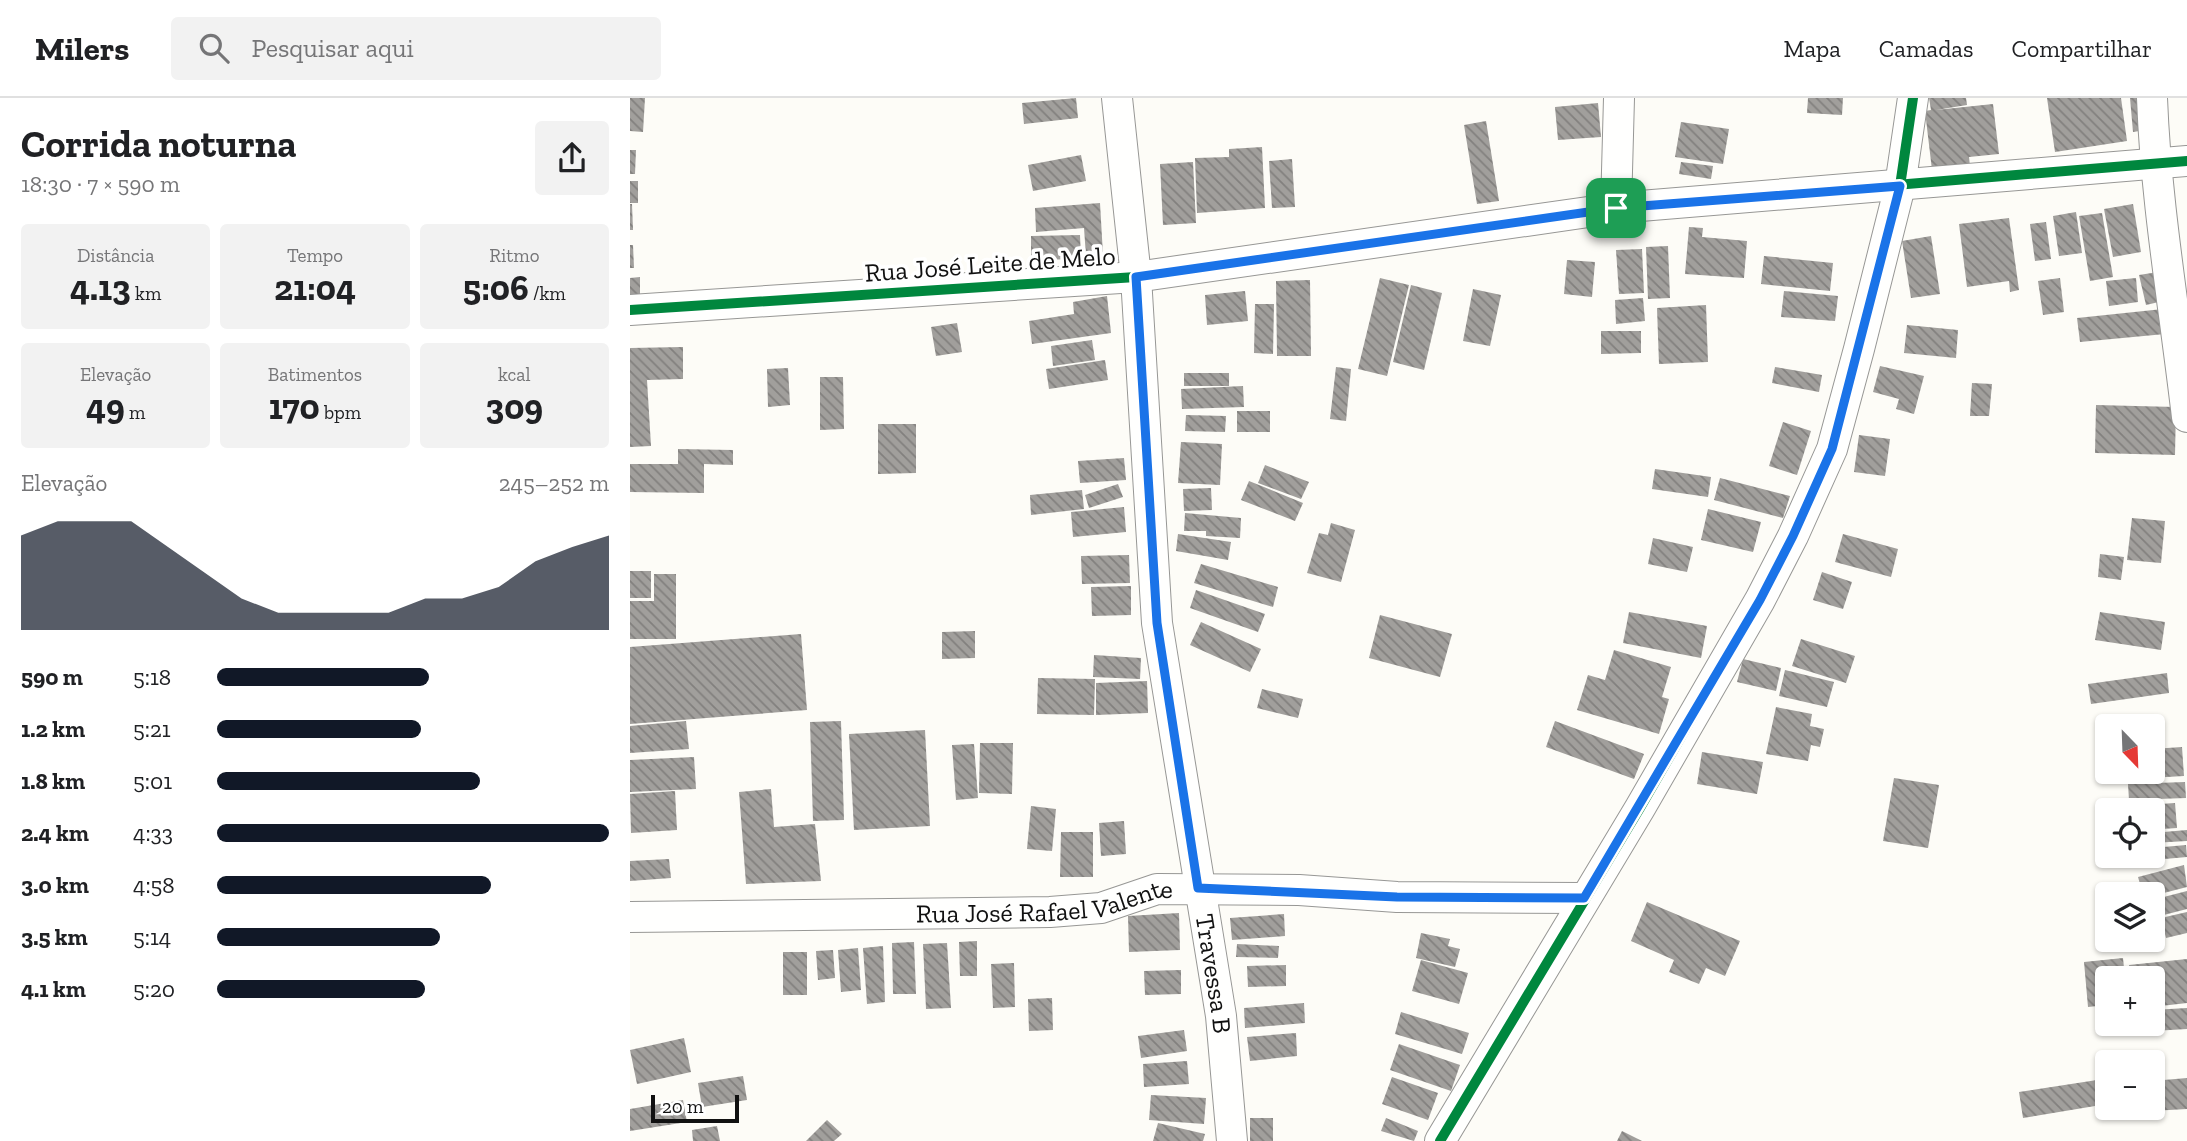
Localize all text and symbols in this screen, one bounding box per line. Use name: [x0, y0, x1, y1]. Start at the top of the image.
search box: [171, 17, 661, 80]
text: Milers: [35, 29, 129, 68]
icon: search: [195, 29, 233, 67]
text: Pesquisar aqui: [251, 32, 414, 64]
text: Mapa: [1783, 34, 1841, 63]
text: Camadas: [1879, 34, 1973, 63]
text: Compartilhar: [2011, 34, 2152, 63]
text: Corrida noturna: [21, 121, 297, 167]
button: share: [535, 121, 609, 195]
text: 18:30 · 7 × 590 m: [21, 170, 180, 198]
pin: [1586, 178, 1646, 238]
icon: arrive: [1597, 189, 1635, 227]
street label: Rua José Leite de Melo: [864, 239, 1116, 289]
text: Distância: [77, 244, 154, 267]
text: Tempo: [287, 244, 343, 267]
text: Ritmo: [489, 244, 539, 267]
text: 4.13: [70, 267, 131, 309]
text: 21:04: [274, 267, 356, 309]
text: 5:06: [463, 267, 529, 309]
text: km: [131, 282, 161, 305]
text: /km: [529, 282, 566, 305]
text: Elevação: [80, 363, 151, 386]
text: Batimentos: [268, 363, 362, 386]
text: kcal: [498, 363, 531, 386]
text: 49: [86, 386, 125, 428]
text: 170: [269, 386, 320, 428]
text: 309: [486, 386, 543, 428]
text: m: [125, 401, 145, 424]
text: bpm: [320, 401, 361, 424]
text: Elevação: [21, 469, 107, 497]
text: 245–252 m: [499, 469, 609, 497]
text: 590 m: [21, 663, 83, 691]
text: 5:18: [133, 663, 171, 691]
north arrow: [2095, 714, 2165, 784]
map controls: [2095, 714, 2165, 1120]
text: 1.2 km: [21, 715, 85, 743]
text: 5:21: [133, 715, 171, 743]
text: 1.8 km: [21, 767, 85, 795]
text: 5:01: [133, 767, 172, 795]
button: locate: [2095, 798, 2165, 868]
text: 2.4 km: [21, 819, 89, 847]
text: 4:33: [133, 819, 173, 847]
text: 3.0 km: [21, 871, 89, 899]
text: 4:58: [133, 871, 175, 899]
street label: Rua José Rafael Valente: [916, 873, 1173, 930]
button: layers: [2095, 882, 2165, 952]
street label: Travessa B: [1189, 912, 1238, 1035]
text: 3.5 km: [21, 923, 88, 951]
text: 5:14: [133, 923, 171, 951]
button: +: [2095, 966, 2165, 1036]
text: 4.1 km: [21, 975, 86, 1003]
text: 5:20: [133, 975, 175, 1003]
button: −: [2095, 1050, 2165, 1120]
scale bar: [651, 1092, 738, 1124]
text: 20 m: [662, 1095, 703, 1118]

